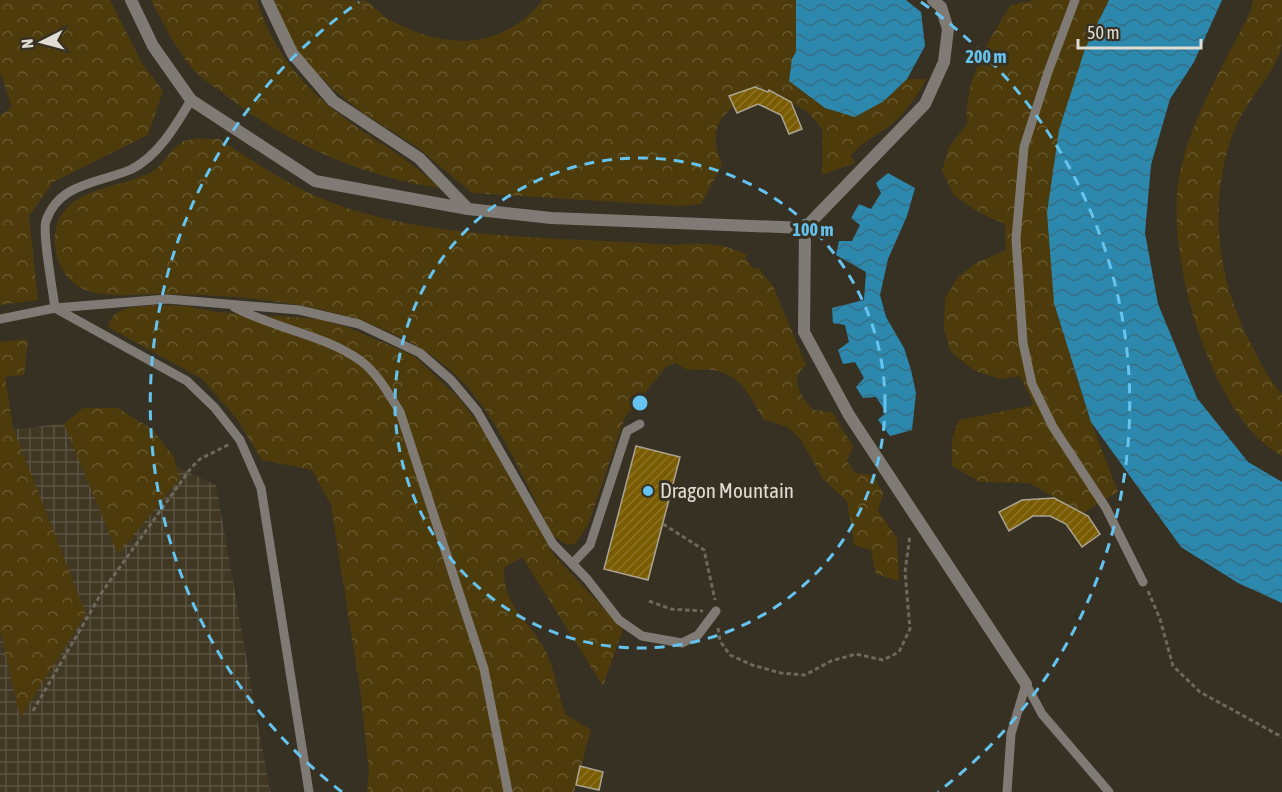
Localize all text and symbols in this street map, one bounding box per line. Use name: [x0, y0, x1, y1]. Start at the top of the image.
north arrow: [12, 12, 72, 72]
scale bar: [1078, 12, 1201, 50]
text: 50 m: [1087, 22, 1119, 43]
text: N: [18, 38, 37, 49]
text: 200 m: [966, 46, 1006, 67]
text: 100 m: [793, 219, 833, 240]
centre of rings: [630, 393, 650, 413]
place label: Dragon Mountain: [660, 478, 794, 502]
marker: Dragon Mountain: [641, 484, 655, 498]

